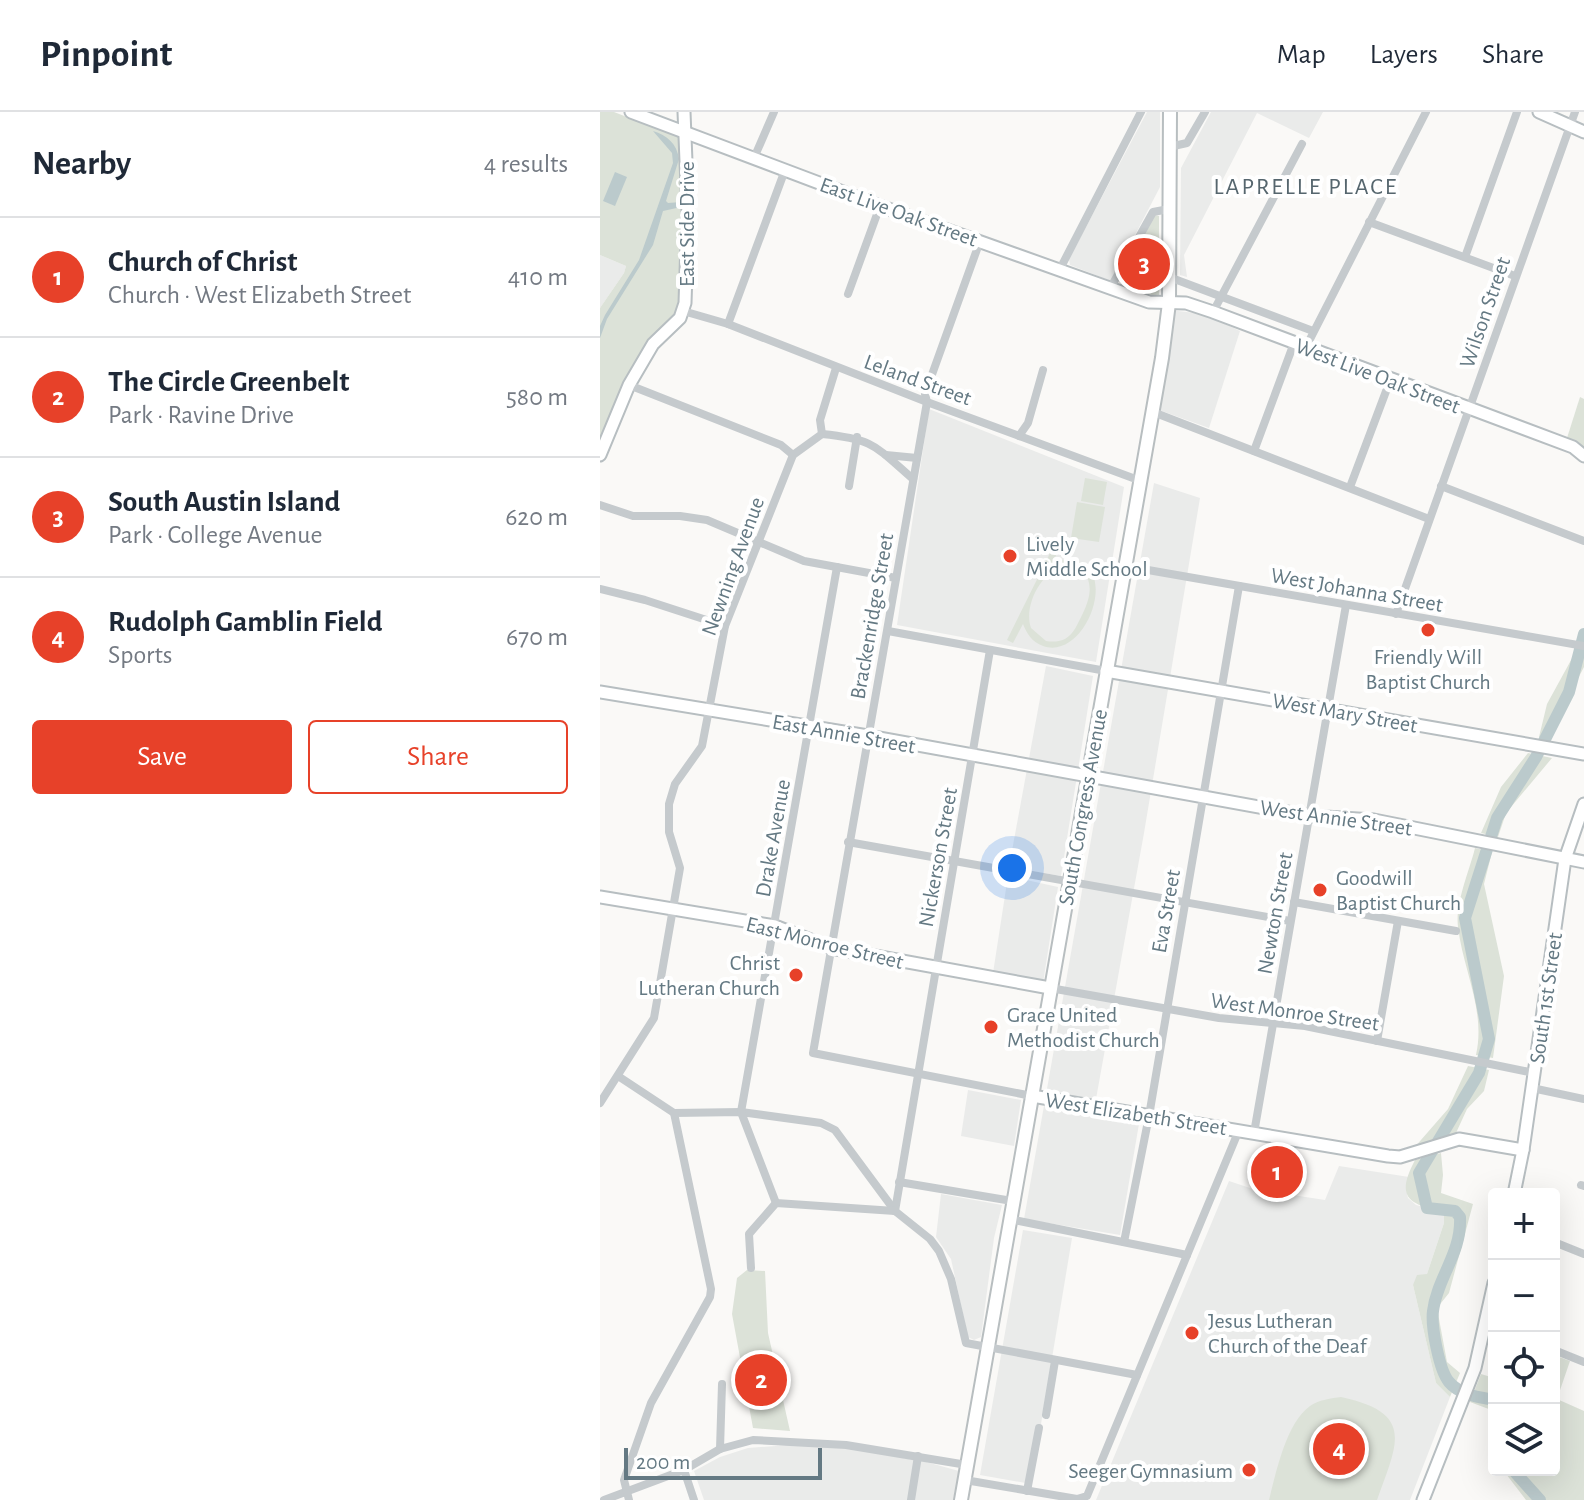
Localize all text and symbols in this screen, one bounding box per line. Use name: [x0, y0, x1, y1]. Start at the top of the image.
text: Pinpoint: [40, 36, 172, 74]
text: Map: [1277, 41, 1326, 69]
text: Layers: [1370, 41, 1438, 69]
text: Share: [1482, 41, 1544, 69]
text: Nearby: [32, 147, 131, 181]
text: 4 results: [484, 151, 568, 177]
street label: East Side Drive: [676, 161, 698, 287]
street label: East Live Oak Street: [817, 173, 980, 251]
district label: LAPRELLE PLACE: [1214, 175, 1398, 199]
pin: 3: [1118, 234, 1170, 294]
text: Church of Christ: [108, 247, 297, 277]
street label: Wilson Street: [1456, 254, 1514, 371]
text: 1: [53, 264, 63, 290]
text: 410 m: [508, 264, 568, 290]
text: Church · West Elizabeth Street: [108, 282, 411, 308]
street label: West Live Oak Street: [1292, 334, 1463, 417]
street label: Leland Street: [861, 350, 974, 410]
text: The Circle Greenbelt: [108, 367, 349, 397]
text: 2: [52, 384, 64, 410]
text: 580 m: [506, 384, 568, 410]
text: Park · Ravine Drive: [108, 402, 294, 428]
text: South Austin Island: [108, 487, 340, 517]
street label: Newning Avenue: [698, 494, 768, 639]
text: 3: [52, 504, 64, 530]
text: 620 m: [505, 504, 568, 530]
text: Park · College Avenue: [108, 522, 322, 548]
street label: Brackenridge Street: [847, 531, 897, 701]
place label: Lively Middle School: [1026, 533, 1148, 580]
marker: Lively Middle School: [1001, 547, 1019, 565]
street label: West Johanna Street: [1269, 564, 1445, 616]
text: Rudolph Gamblin Field: [108, 607, 382, 637]
marker: Friendly Will Baptist Church: [1419, 621, 1437, 639]
text: 4: [51, 624, 65, 650]
text: 670 m: [506, 624, 568, 650]
text: Sports: [108, 642, 172, 668]
place label: Friendly Will Baptist Church: [1365, 646, 1491, 693]
street label: West Mary Street: [1271, 689, 1419, 737]
street label: South Congress Avenue: [1055, 707, 1111, 907]
street label: East Annie Street: [771, 711, 917, 757]
button: Save: [32, 720, 292, 794]
button: Share: [308, 720, 568, 794]
street label: Drake Avenue: [752, 778, 794, 899]
street label: Nickerson Street: [915, 786, 961, 929]
street label: West Annie Street: [1258, 796, 1413, 840]
your location: [992, 848, 1032, 888]
street label: Newton Street: [1253, 850, 1297, 976]
place label: Goodwill Baptist Church: [1336, 867, 1461, 914]
street label: Eva Street: [1148, 868, 1184, 955]
marker: Goodwill Baptist Church: [1311, 881, 1329, 899]
street label: East Monroe Street: [744, 913, 906, 973]
street label: South 1st Street: [1526, 931, 1566, 1065]
place label: Christ Lutheran Church: [638, 952, 780, 999]
marker: Christ Lutheran Church: [787, 966, 805, 984]
street label: West Monroe Street: [1209, 989, 1380, 1035]
place label: Grace United Methodist Church: [1007, 1004, 1160, 1051]
marker: Grace United Methodist Church: [982, 1018, 1000, 1036]
street label: West Elizabeth Street: [1043, 1089, 1228, 1139]
pin: 1: [1251, 1142, 1303, 1202]
map controls: [1488, 1188, 1560, 1476]
button: +: [1488, 1188, 1560, 1260]
button: −: [1488, 1260, 1560, 1332]
place label: Jesus Lutheran Church of the Deaf: [1208, 1310, 1368, 1357]
marker: Jesus Lutheran Church of the Deaf: [1183, 1324, 1201, 1342]
button: locate: [1488, 1332, 1560, 1404]
pin: 2: [735, 1350, 787, 1410]
button: layers: [1488, 1404, 1560, 1476]
pin: 4: [1313, 1419, 1365, 1479]
scale bar: [624, 1444, 822, 1480]
text: 200 m: [636, 1451, 690, 1473]
place label: Seeger Gymnasium: [1068, 1460, 1233, 1482]
marker: Seeger Gymnasium: [1240, 1461, 1258, 1479]

